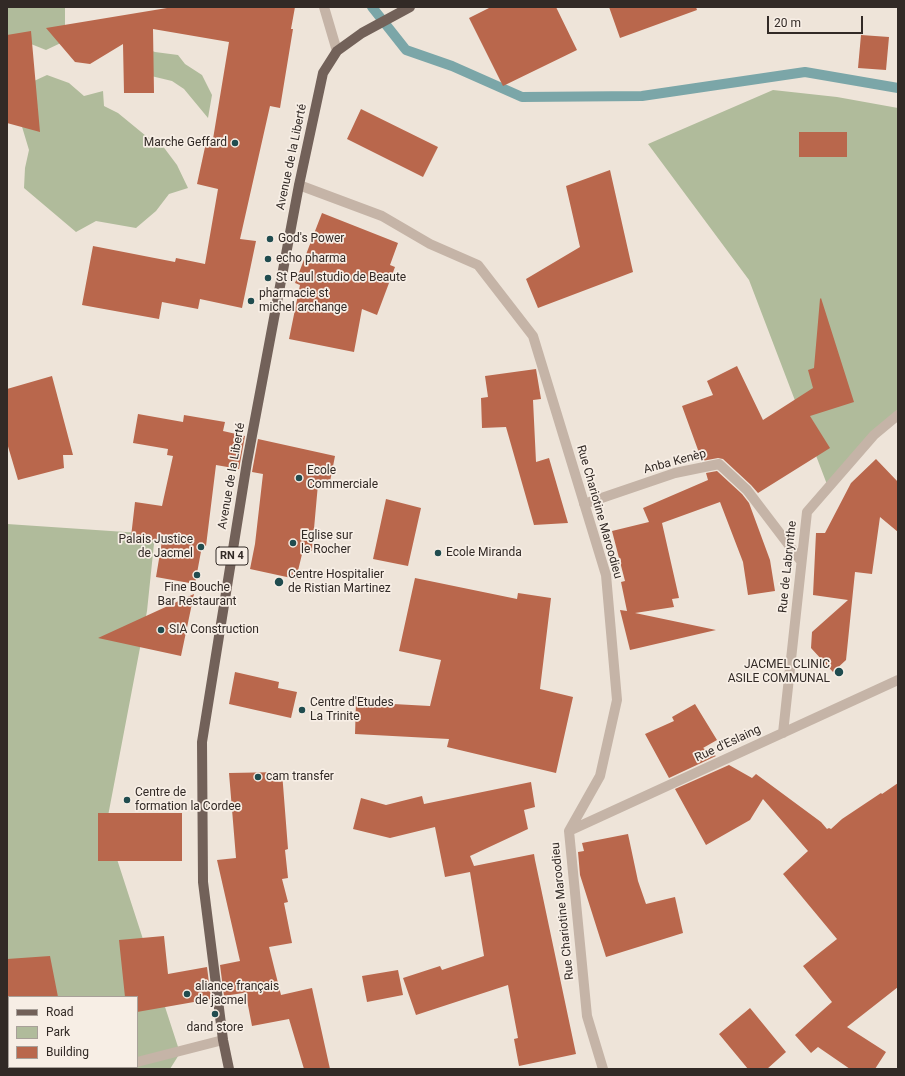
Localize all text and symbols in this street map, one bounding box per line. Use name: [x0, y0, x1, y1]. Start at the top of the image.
scale bar: [769, 8, 865, 34]
text: 20 m: [774, 16, 801, 30]
street label: Avenue de la Liberté: [274, 103, 310, 211]
place label: Marche Geffard: [144, 136, 227, 150]
marker: Marche Geffard: [230, 138, 240, 148]
place label: God's Power: [278, 232, 344, 246]
marker: God's Power: [265, 234, 275, 244]
place label: echo pharma: [276, 252, 346, 266]
marker: echo pharma: [263, 254, 273, 264]
place label: St Paul studio de Beaute: [276, 271, 406, 285]
marker: St Paul studio de Beaute: [263, 273, 273, 283]
place label: pharmacie st michel archange: [259, 287, 347, 315]
marker: pharmacie st michel archange: [246, 296, 256, 306]
street label: Avenue de la Liberté: [216, 422, 248, 530]
street label: Rue Chariotine Maroodieu: [573, 444, 625, 580]
street label: Anba Kenèp: [642, 447, 708, 477]
place label: Ecole Commerciale: [307, 464, 378, 492]
marker: Ecole Commerciale: [294, 473, 304, 483]
street label: Rue de Labrynthe: [776, 520, 800, 614]
place label: Eglise sur le Rocher: [301, 529, 353, 557]
place label: Palais Justice de Jacmel: [119, 533, 193, 561]
marker: Eglise sur le Rocher: [288, 538, 298, 548]
marker: Palais Justice de Jacmel: [196, 542, 206, 552]
place label: Ecole Miranda: [446, 546, 522, 560]
road number: RN 4: [216, 547, 248, 565]
marker: Ecole Miranda: [433, 548, 443, 558]
place label: Centre Hospitalier de Ristian Martinez: [288, 568, 391, 596]
marker: Fine Bouche Bar Restaurant: [192, 570, 202, 580]
marker: Centre Hospitalier de Ristian Martinez: [273, 576, 285, 588]
place label: Fine Bouche Bar Restaurant: [158, 581, 236, 609]
place label: SIA Construction: [169, 623, 259, 637]
marker: SIA Construction: [156, 625, 166, 635]
place label: JACMEL CLINIC ASILE COMMUNAL: [728, 658, 830, 686]
marker: JACMEL CLINIC ASILE COMMUNAL: [833, 666, 845, 678]
place label: Centre d'Etudes La Trinite: [310, 696, 394, 724]
marker: Centre d'Etudes La Trinite: [297, 705, 307, 715]
street label: Rue d'Eslaing: [693, 722, 763, 766]
place label: cam transfer: [266, 770, 334, 784]
marker: cam transfer: [253, 772, 263, 782]
place label: Centre de formation la Cordee: [135, 786, 241, 814]
marker: Centre de formation la Cordee: [122, 795, 132, 805]
street label: Rue Chariotine Maroodieu: [549, 842, 577, 980]
place label: aliance français de jacmel: [195, 980, 279, 1008]
marker: aliance français de jacmel: [182, 989, 192, 999]
legend: [8, 996, 138, 1068]
text: Road: [46, 1005, 74, 1019]
marker: dand store: [210, 1009, 220, 1019]
place label: dand store: [187, 1021, 243, 1035]
text: Park: [46, 1025, 70, 1039]
text: Building: [46, 1045, 89, 1059]

